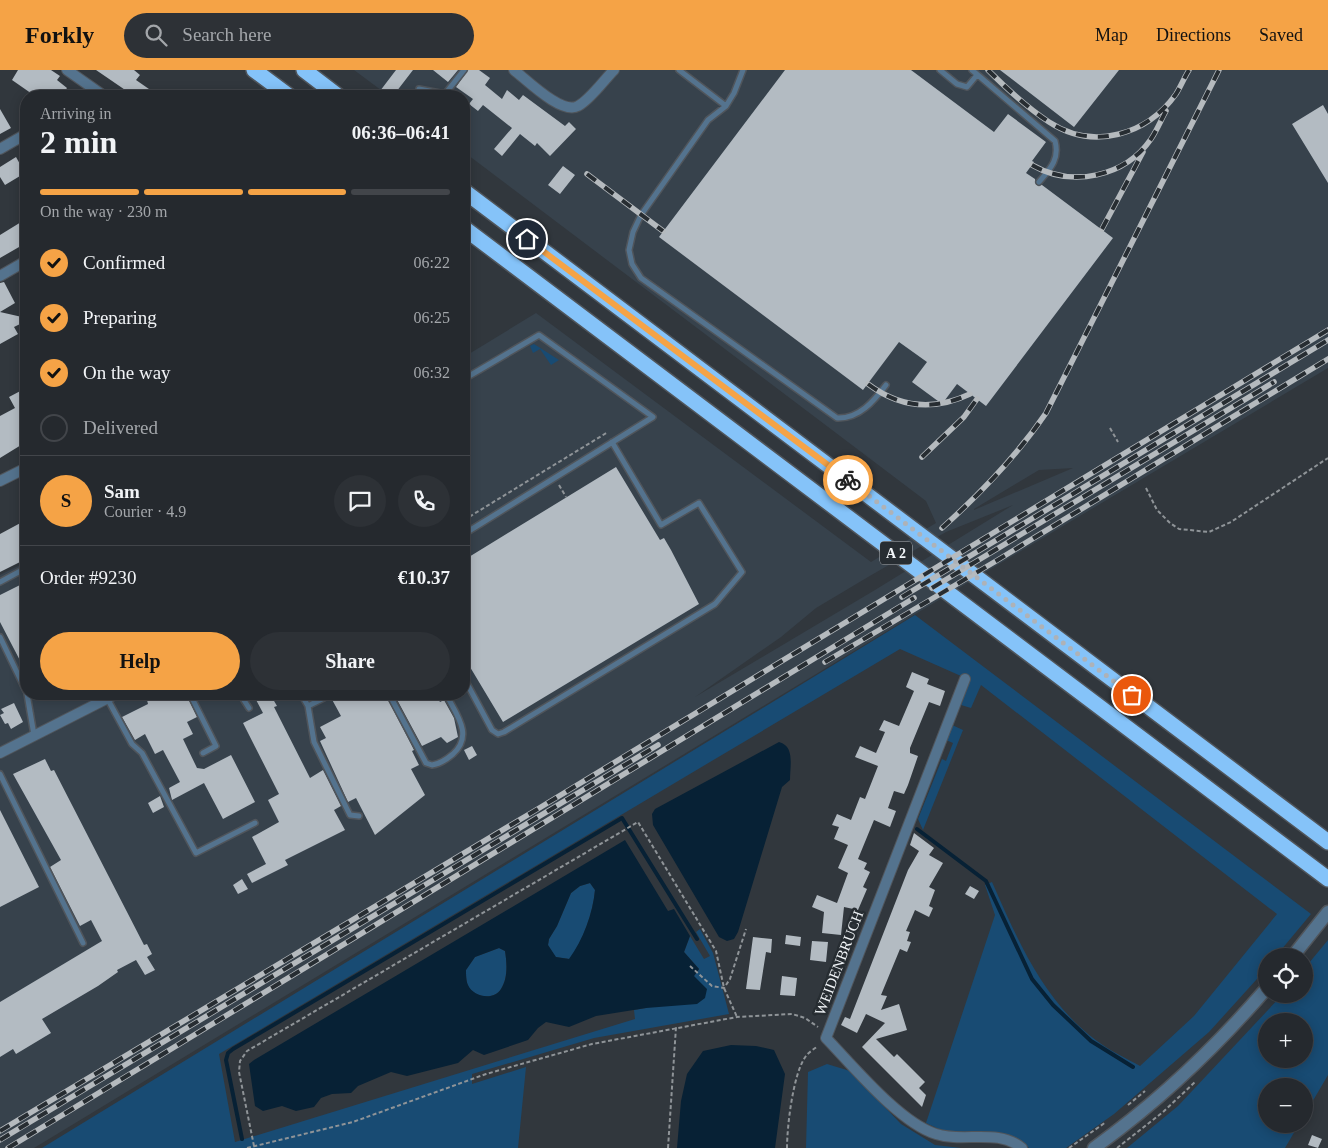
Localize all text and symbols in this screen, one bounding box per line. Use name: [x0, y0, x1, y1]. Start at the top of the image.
search box: [124, 13, 474, 58]
icon: search: [142, 21, 170, 49]
text: Forkly: [25, 22, 94, 48]
text: Search here: [182, 24, 271, 45]
text: Map: [1095, 25, 1128, 45]
text: Directions: [1156, 25, 1231, 45]
text: Saved: [1259, 25, 1303, 45]
text: Arriving in: [40, 105, 112, 122]
text: 06:36–06:41: [352, 122, 450, 143]
text: 2 min: [40, 124, 117, 160]
text: On the way · 230 m: [40, 203, 168, 220]
pin: [506, 218, 548, 260]
icon: home: [513, 225, 541, 253]
icon: check: [40, 249, 68, 277]
text: Confirmed: [83, 252, 165, 273]
text: 06:22: [414, 254, 450, 271]
icon: check: [40, 304, 68, 332]
text: Preparing: [83, 307, 157, 328]
text: 06:25: [414, 309, 450, 326]
icon: check: [40, 359, 68, 387]
text: On the way: [83, 362, 171, 383]
text: 06:32: [414, 364, 450, 381]
text: Delivered: [83, 417, 158, 438]
courier: [823, 455, 873, 505]
icon: bike: [834, 466, 862, 494]
button: chat: [334, 475, 386, 527]
button: phone: [398, 475, 450, 527]
text: Sam: [104, 481, 140, 502]
text: S: [61, 490, 71, 511]
text: Courier · 4.9: [104, 503, 186, 520]
road number: A 2: [880, 542, 912, 564]
text: Order #9230: [40, 567, 137, 588]
text: €10.37: [398, 567, 450, 588]
button: Help: [40, 632, 240, 690]
button: Share: [250, 632, 450, 690]
pin: [1111, 674, 1153, 716]
icon: bag: [1118, 681, 1146, 709]
street label: WEIDENBRUCH: [812, 908, 866, 1018]
map controls: [1258, 948, 1313, 1133]
button: locate: [1258, 948, 1313, 1003]
button: +: [1258, 1013, 1313, 1068]
button: −: [1258, 1078, 1313, 1133]

